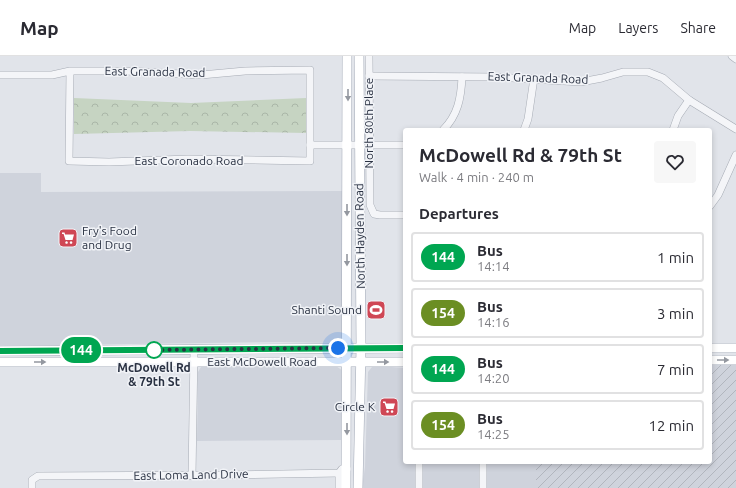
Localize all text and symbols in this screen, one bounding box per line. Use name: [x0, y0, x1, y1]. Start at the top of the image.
text: Map: [20, 17, 59, 39]
text: Map: [569, 20, 596, 36]
text: Layers: [618, 20, 658, 36]
text: Share: [680, 20, 716, 36]
street label: East Granada Road: [104, 64, 206, 79]
street label: East Granada Road: [487, 69, 589, 86]
street label: North 80th Place: [362, 78, 375, 169]
one-way arrow: [345, 89, 351, 102]
button: heart: [654, 141, 696, 183]
text: McDowell Rd & 79th St: [419, 144, 622, 166]
street label: East Coronado Road: [135, 154, 243, 167]
text: Walk · 4 min · 240 m: [419, 170, 534, 184]
street label: North Hayden Road: [352, 183, 367, 289]
one-way arrow: [344, 204, 350, 217]
text: Departures: [419, 205, 499, 222]
place label: Fry's Food and Drug: [82, 224, 137, 251]
supermarket icon: Fry's Food and Drug: [57, 227, 79, 249]
text: Bus: [477, 242, 503, 259]
text: 144: [431, 249, 455, 265]
text: 1 min: [657, 249, 694, 266]
one-way arrow: [344, 254, 350, 267]
text: 14:14: [477, 259, 510, 273]
text: Bus: [477, 298, 503, 315]
sports icon: Shanti Sound: [365, 299, 387, 321]
place label: Shanti Sound: [291, 303, 362, 316]
text: 154: [431, 305, 455, 321]
text: 3 min: [657, 305, 694, 322]
text: 14:16: [477, 315, 510, 329]
line badge: 144: [58, 337, 104, 363]
your location: [328, 338, 348, 358]
marker: McDowell Rd & 79th St: [145, 341, 163, 359]
text: 144: [69, 342, 93, 358]
text: Bus: [477, 354, 503, 371]
street label: East McDowell Road: [207, 355, 317, 368]
one-way arrow: [717, 357, 730, 363]
one-way arrow: [34, 358, 46, 365]
one-way arrow: [377, 359, 390, 365]
place label: McDowell Rd & 79th St: [117, 361, 191, 388]
text: 144: [431, 361, 455, 377]
text: 7 min: [657, 361, 694, 378]
text: 14:20: [477, 371, 510, 385]
supermarket icon: Circle K: [378, 396, 400, 418]
place label: Circle K: [335, 400, 376, 413]
text: Bus: [477, 410, 503, 427]
text: 154: [431, 417, 455, 433]
text: 12 min: [648, 417, 694, 434]
one-way arrow: [344, 423, 350, 436]
text: 14:25: [477, 427, 510, 441]
street label: East Loma Land Drive: [133, 467, 249, 482]

